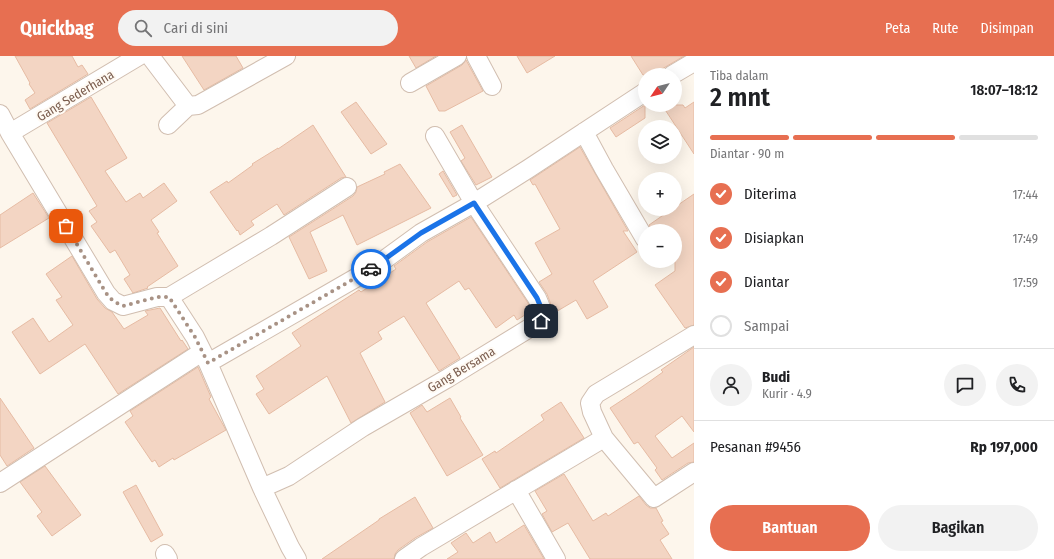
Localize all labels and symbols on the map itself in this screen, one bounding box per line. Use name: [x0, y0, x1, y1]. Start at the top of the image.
street label: Gang Sederhana: [34, 67, 116, 124]
north arrow: [638, 68, 682, 112]
pin: [49, 209, 83, 243]
courier: [351, 249, 391, 289]
pin: [524, 304, 558, 338]
street label: Gang Bersama: [425, 343, 498, 395]

